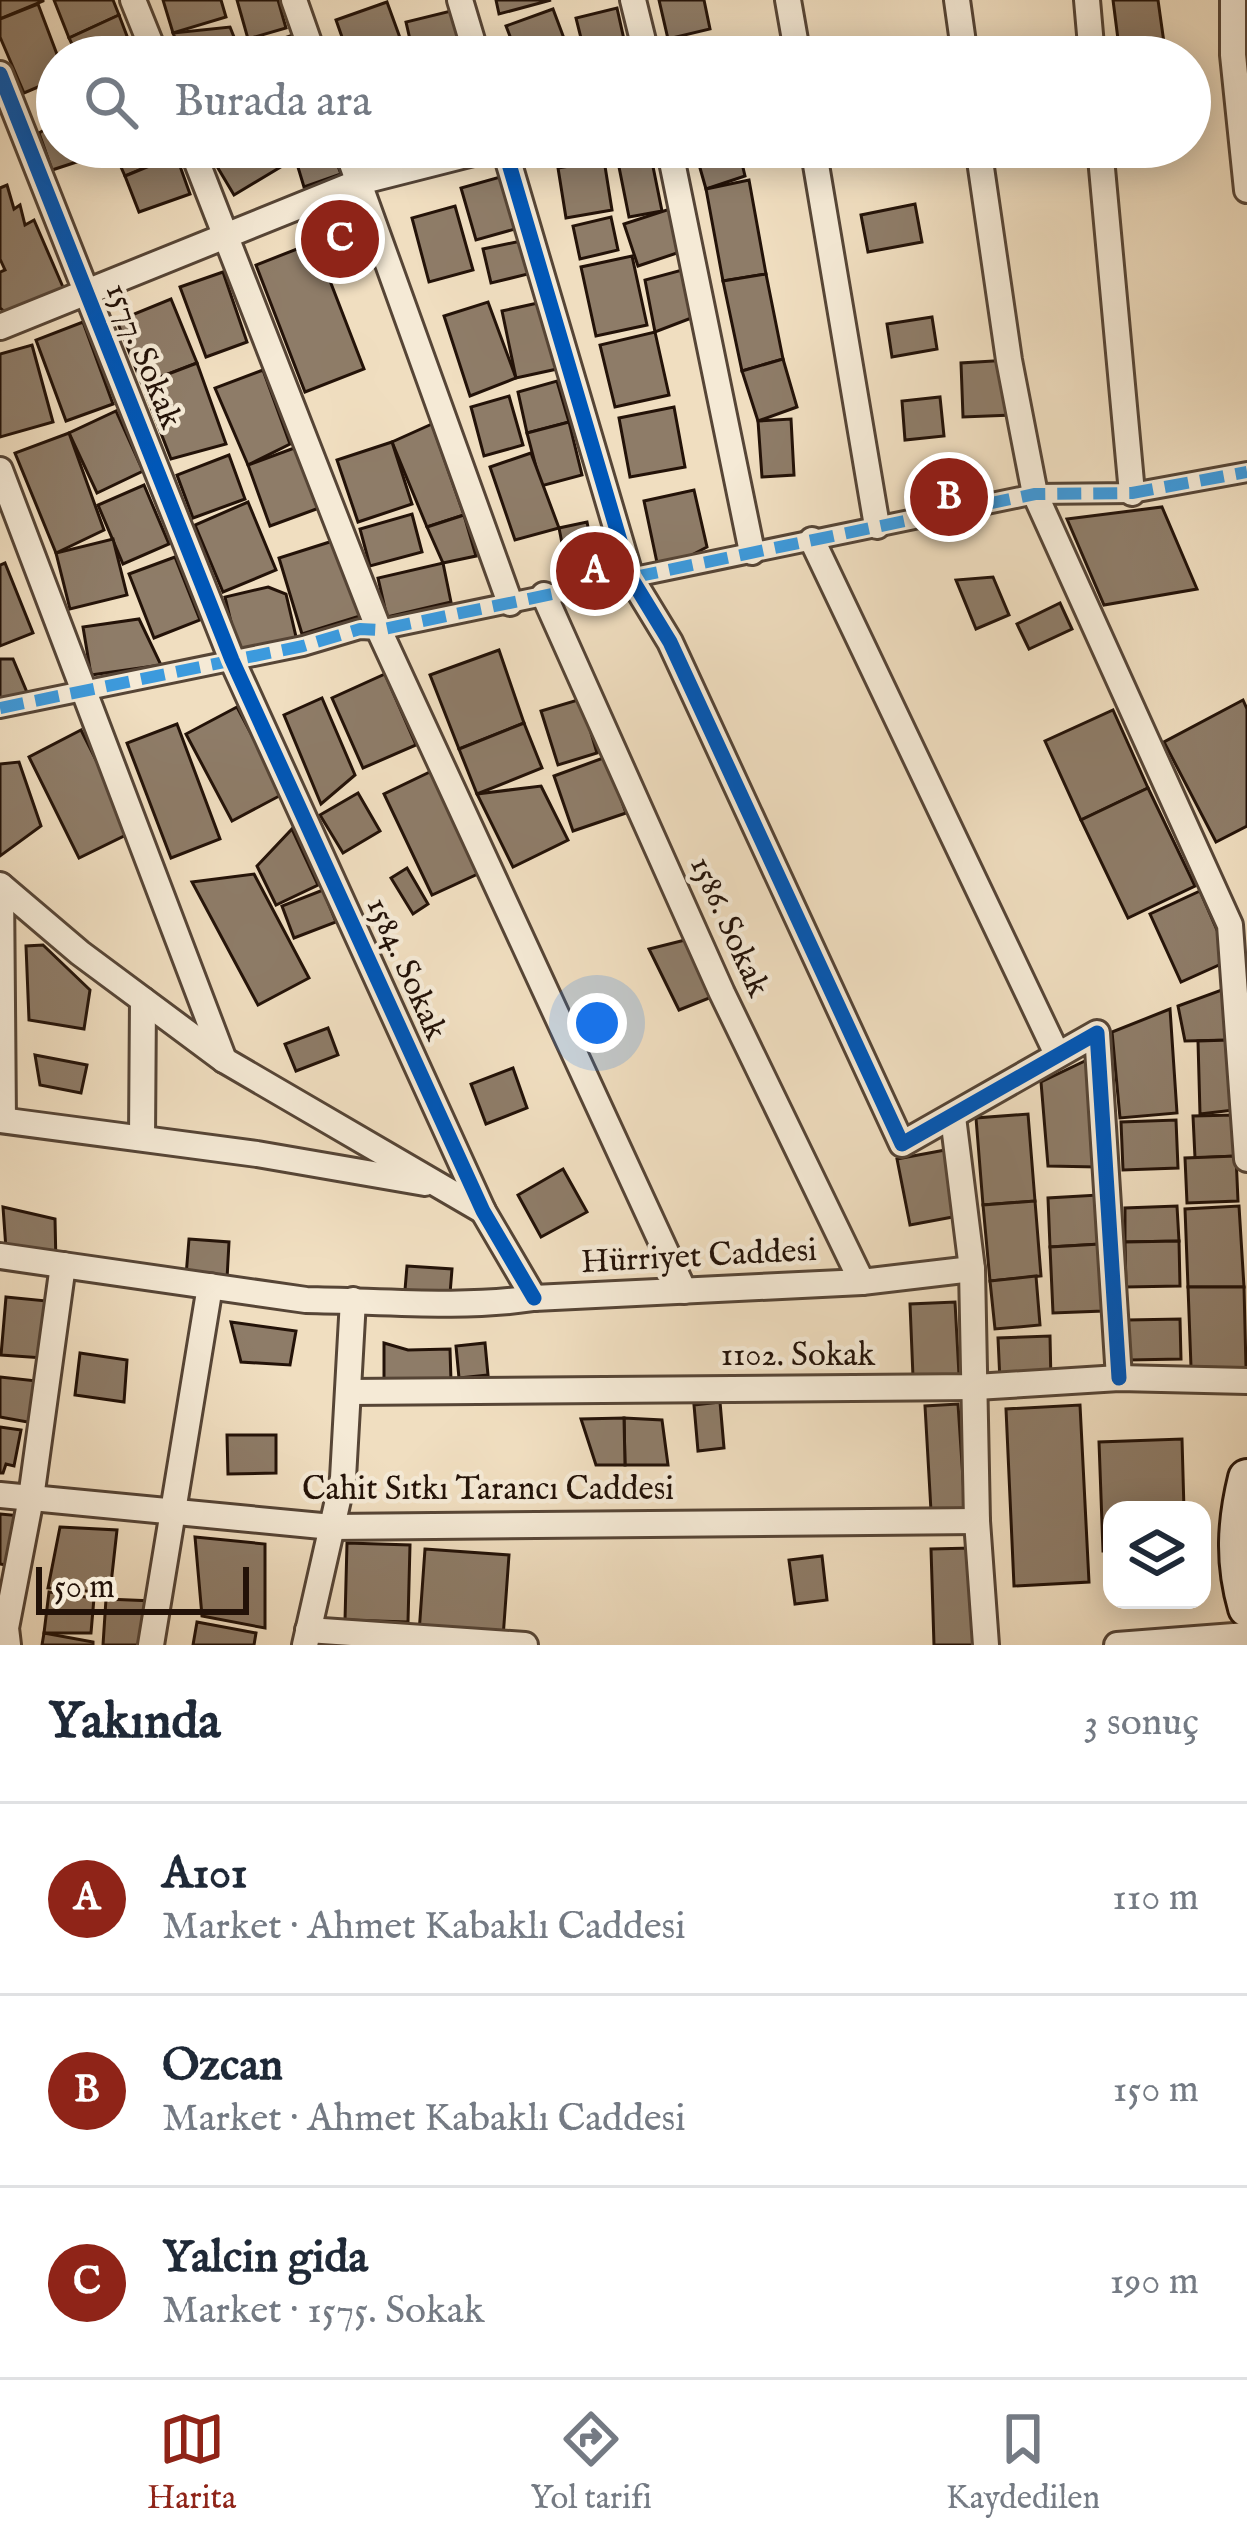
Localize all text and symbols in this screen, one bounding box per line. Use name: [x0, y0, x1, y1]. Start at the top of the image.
search box: [36, 36, 1211, 168]
icon: search: [78, 69, 144, 135]
text: Burada ara: [174, 74, 372, 131]
pin: C: [301, 194, 379, 284]
street label: 1577. Sokak: [95, 277, 191, 435]
pin: B: [910, 452, 988, 542]
pin: A: [556, 526, 634, 616]
street label: 1586. Sokak: [679, 850, 779, 1004]
street label: 1584. Sokak: [356, 891, 456, 1048]
your location: [567, 993, 627, 1053]
street label: Hürriyet Caddesi: [580, 1230, 818, 1284]
street label: 1102. Sokak: [721, 1335, 876, 1377]
street label: Cahit Sıtkı Tarancı Caddesi: [302, 1469, 674, 1511]
map controls: [1103, 1501, 1211, 1609]
button: layers: [1103, 1501, 1211, 1609]
scale bar: [36, 1561, 249, 1614]
text: 50 m: [54, 1567, 115, 1609]
text: Yakında: [48, 1691, 221, 1756]
text: 3 sonuç: [1084, 1699, 1199, 1748]
text: A101: [162, 1846, 248, 1903]
text: A: [74, 1874, 100, 1923]
text: 110 m: [1112, 1874, 1199, 1923]
text: Market · Ahmet Kabaklı Caddesi: [162, 1903, 686, 1952]
text: Ozcan: [162, 2038, 283, 2095]
text: B: [74, 2066, 100, 2115]
text: 150 m: [1113, 2066, 1199, 2115]
text: Market · Ahmet Kabaklı Caddesi: [162, 2095, 686, 2144]
text: Yalcin gida: [162, 2230, 368, 2287]
text: C: [73, 2258, 101, 2307]
text: 190 m: [1110, 2258, 1199, 2307]
text: Market · 1575. Sokak: [162, 2287, 485, 2336]
tab: Harita: [147, 2406, 236, 2520]
tab: Yol tarifi: [530, 2406, 652, 2520]
tab: Kaydedilen: [946, 2406, 1100, 2520]

